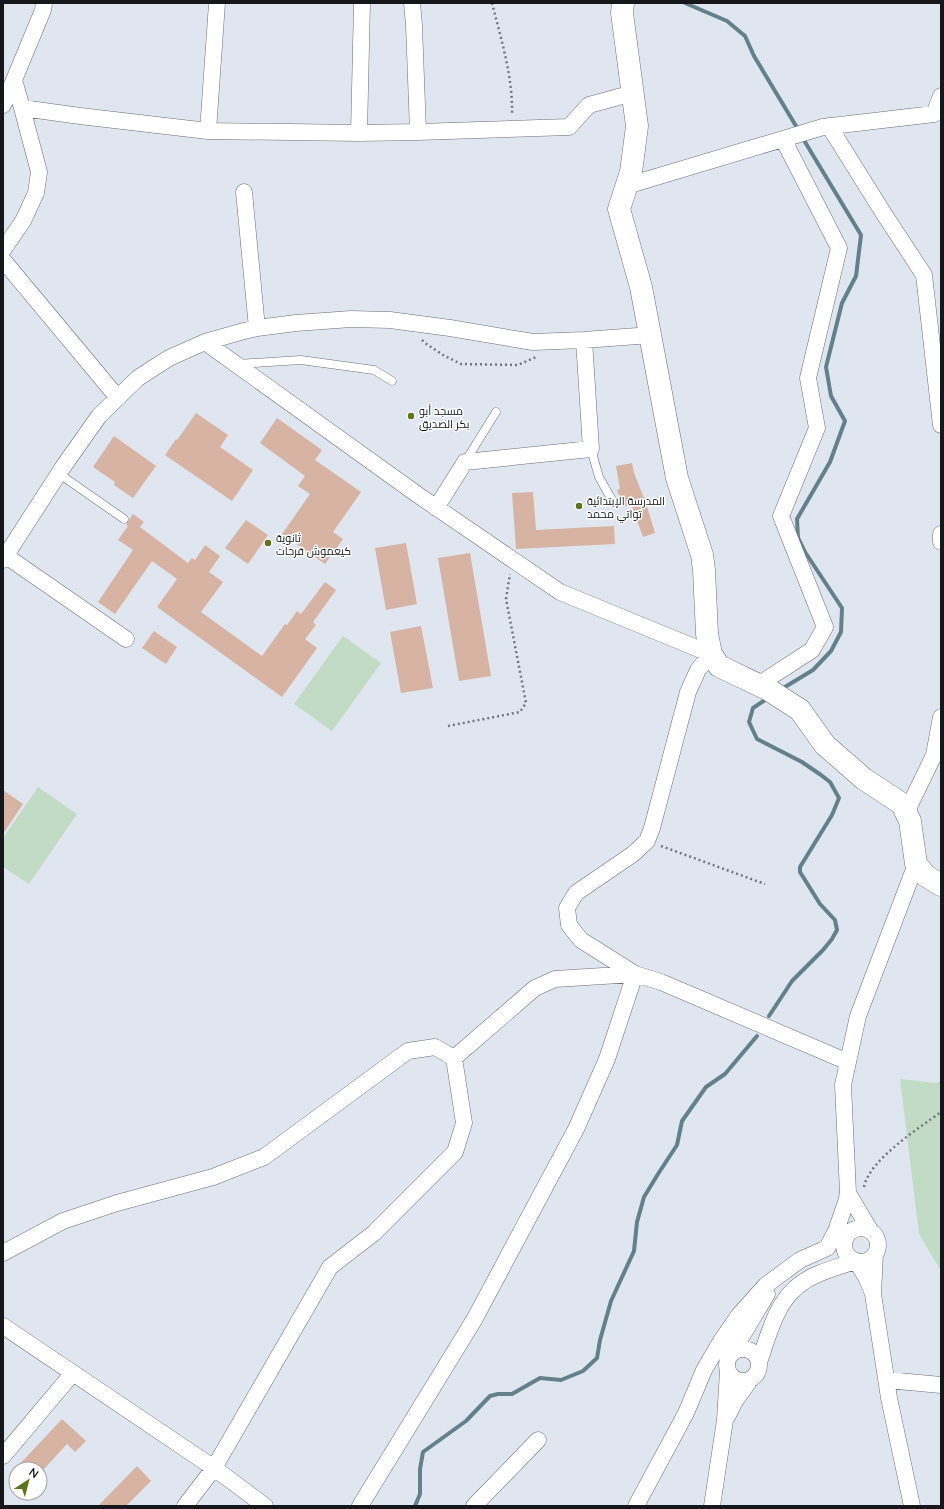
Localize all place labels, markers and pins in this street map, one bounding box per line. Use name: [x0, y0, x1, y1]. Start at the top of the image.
place label: مسجد أبو بكر الصديق: [419, 404, 469, 431]
marker: مسجد أبو بكر الصديق: [406, 411, 416, 421]
place label: المدرسة الإبتدائية تواتي محمد: [587, 494, 665, 523]
marker: المدرسة الإبتدائية تواتي محمد: [574, 501, 584, 511]
place label: ثانوية كيعموش فرحات: [276, 531, 351, 558]
marker: ثانوية كيعموش فرحات: [263, 538, 273, 548]

